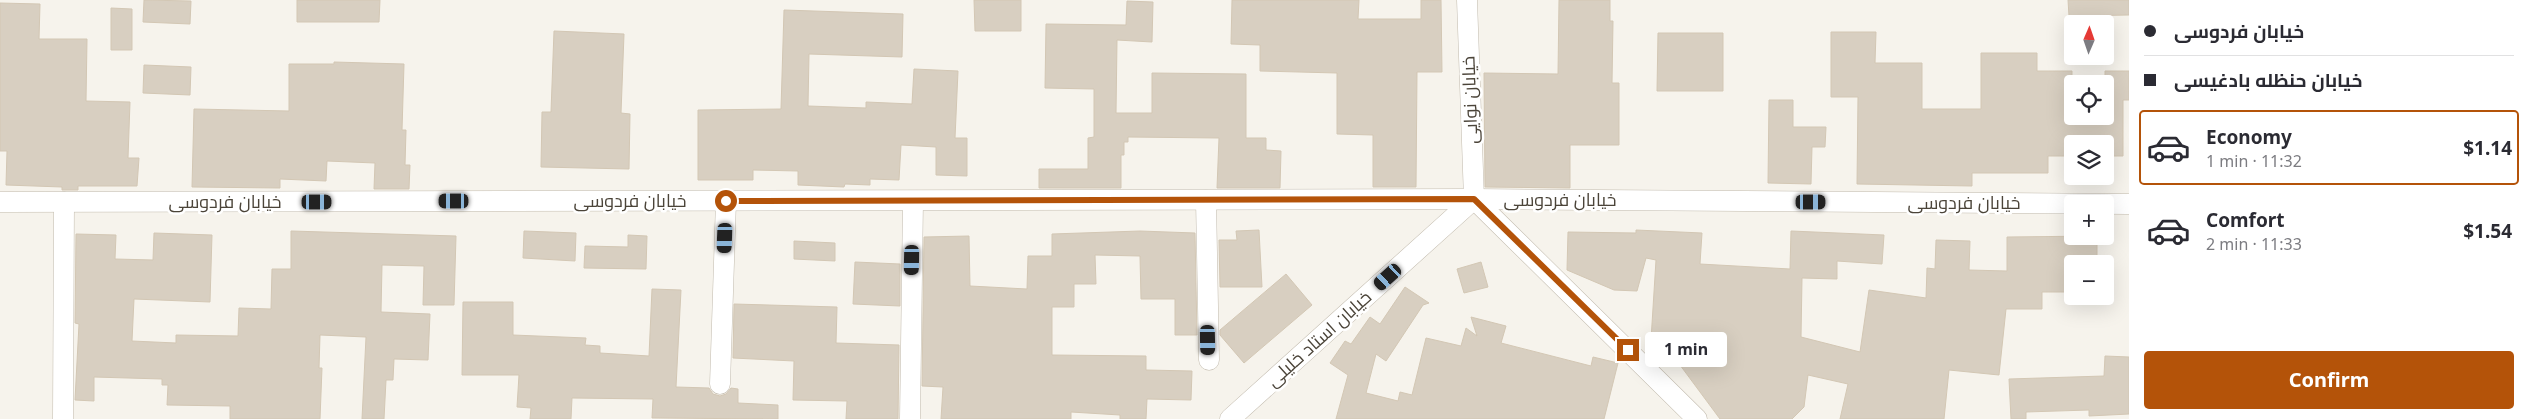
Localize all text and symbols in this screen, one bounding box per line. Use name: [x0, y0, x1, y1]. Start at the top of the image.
north arrow: [2064, 15, 2114, 65]
map controls: [2064, 15, 2114, 305]
text: خیابان فردوسی: [2174, 18, 2304, 44]
street label: خیابان نوایی: [1455, 56, 1483, 145]
text: خیابان حنظله بادغیسی: [2174, 67, 2362, 93]
button: locate: [2064, 75, 2114, 125]
text: Economy: [2206, 124, 2292, 150]
icon: car: [2146, 125, 2191, 170]
button: layers: [2064, 135, 2114, 185]
text: $1.14: [2463, 135, 2512, 161]
text: 1 min · 11:32: [2206, 150, 2302, 172]
street label: خیابان فردوسی: [1503, 187, 1617, 211]
street label: خیابان فردوسی: [573, 188, 687, 212]
street label: خیابان فردوسی: [168, 189, 282, 213]
route start: [715, 190, 737, 212]
street label: خیابان فردوسی: [1907, 190, 2021, 214]
car: [439, 194, 469, 209]
car: [302, 195, 332, 210]
car: [1796, 195, 1826, 210]
button: +: [2064, 195, 2114, 245]
text: Comfort: [2206, 207, 2285, 233]
icon: car: [2146, 208, 2191, 253]
text: $1.54: [2463, 218, 2512, 244]
car: [716, 223, 733, 253]
text: 2 min · 11:33: [2206, 233, 2302, 255]
car: [904, 245, 919, 275]
button: −: [2064, 255, 2114, 305]
car: [1371, 261, 1404, 293]
street label: خیابان استاد خلیلی: [1261, 285, 1376, 392]
car: [1200, 325, 1215, 355]
callout: 1 min: [1646, 332, 1728, 368]
text: 1 min: [1664, 338, 1708, 360]
route end: [1617, 339, 1639, 361]
button: Confirm: [2144, 351, 2514, 409]

